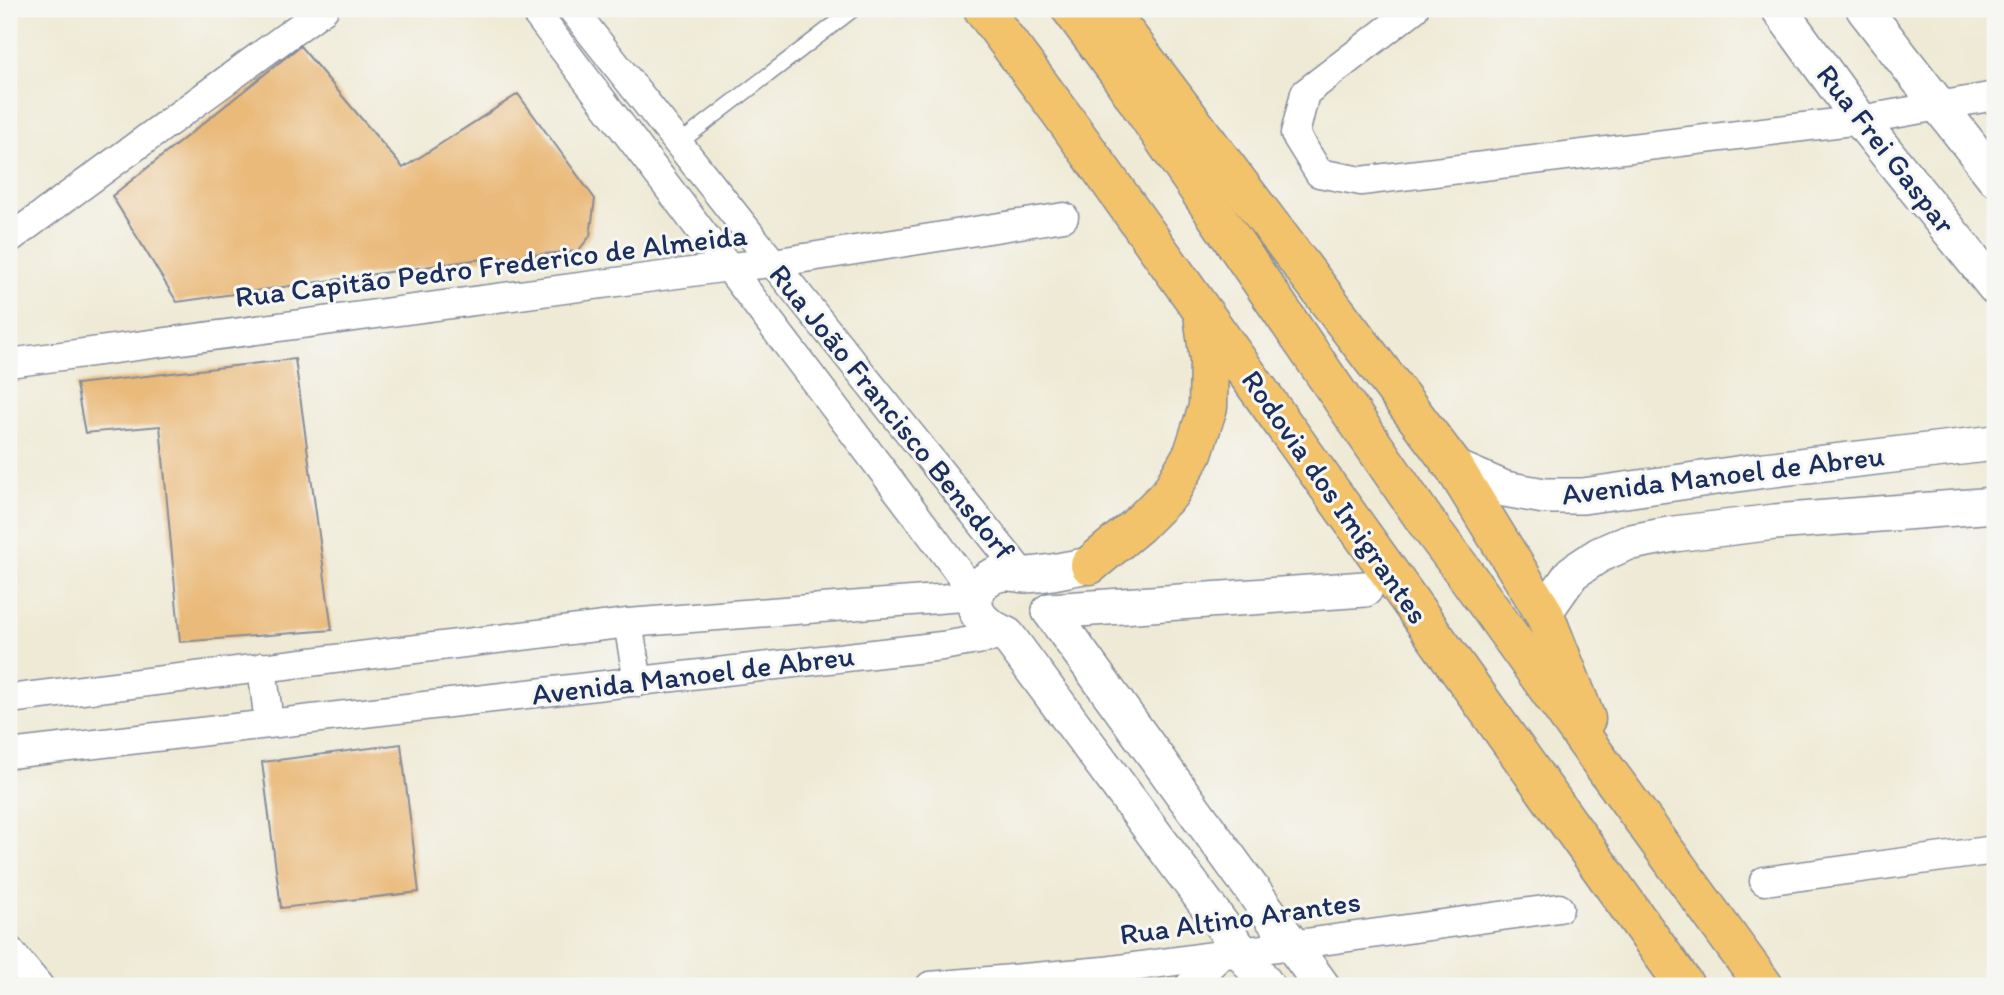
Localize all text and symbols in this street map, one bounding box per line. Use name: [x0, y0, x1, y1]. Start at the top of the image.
street label: Rua Frei Gaspar: [1809, 57, 1964, 241]
street label: Rua Capitão Pedro Frederico de Almeida: [233, 216, 750, 315]
street label: Rua João Francisco Bensdorf: [761, 256, 1024, 568]
street label: Rodovia dos Imigrantes: [1234, 363, 1437, 631]
street label: Avenida Manoel de Abreu: [1559, 436, 1887, 513]
street label: Avenida Manoel de Abreu: [529, 636, 857, 713]
street label: Rua Altino Arantes: [1117, 882, 1363, 953]

